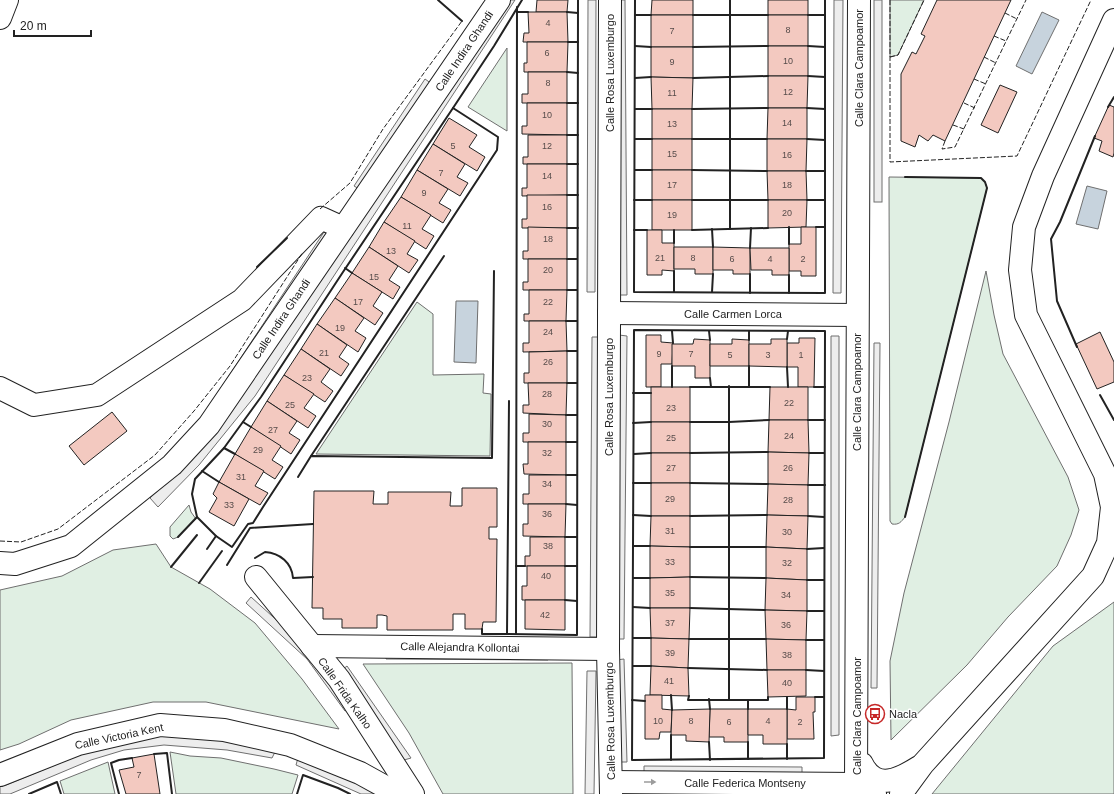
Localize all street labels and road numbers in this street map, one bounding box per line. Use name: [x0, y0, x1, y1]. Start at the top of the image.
street label: Calle Indira Ghandi: [433, 9, 495, 93]
street label: Calle Clara Campoamor: [853, 9, 865, 127]
street label: Calle Rosa Luxemburgo: [604, 14, 616, 132]
street label: Calle Indira Ghandi: [250, 277, 312, 361]
street label: Calle Carmen Lorca: [684, 308, 783, 320]
street label: Calle Clara Campoamor: [851, 333, 863, 451]
street label: Calle Rosa Luxemburgo: [603, 338, 615, 456]
street label: Calle Alejandra Kollontai: [400, 640, 520, 654]
street label: Calle Frida Kalho: [316, 655, 374, 731]
street label: Calle Clara Campoamor: [851, 657, 863, 775]
street label: Calle Rosa Luxemburgo: [603, 662, 617, 780]
street label: Calle Victoria Kent: [74, 721, 164, 751]
street label: Calle Federica Montseny: [684, 777, 806, 789]

